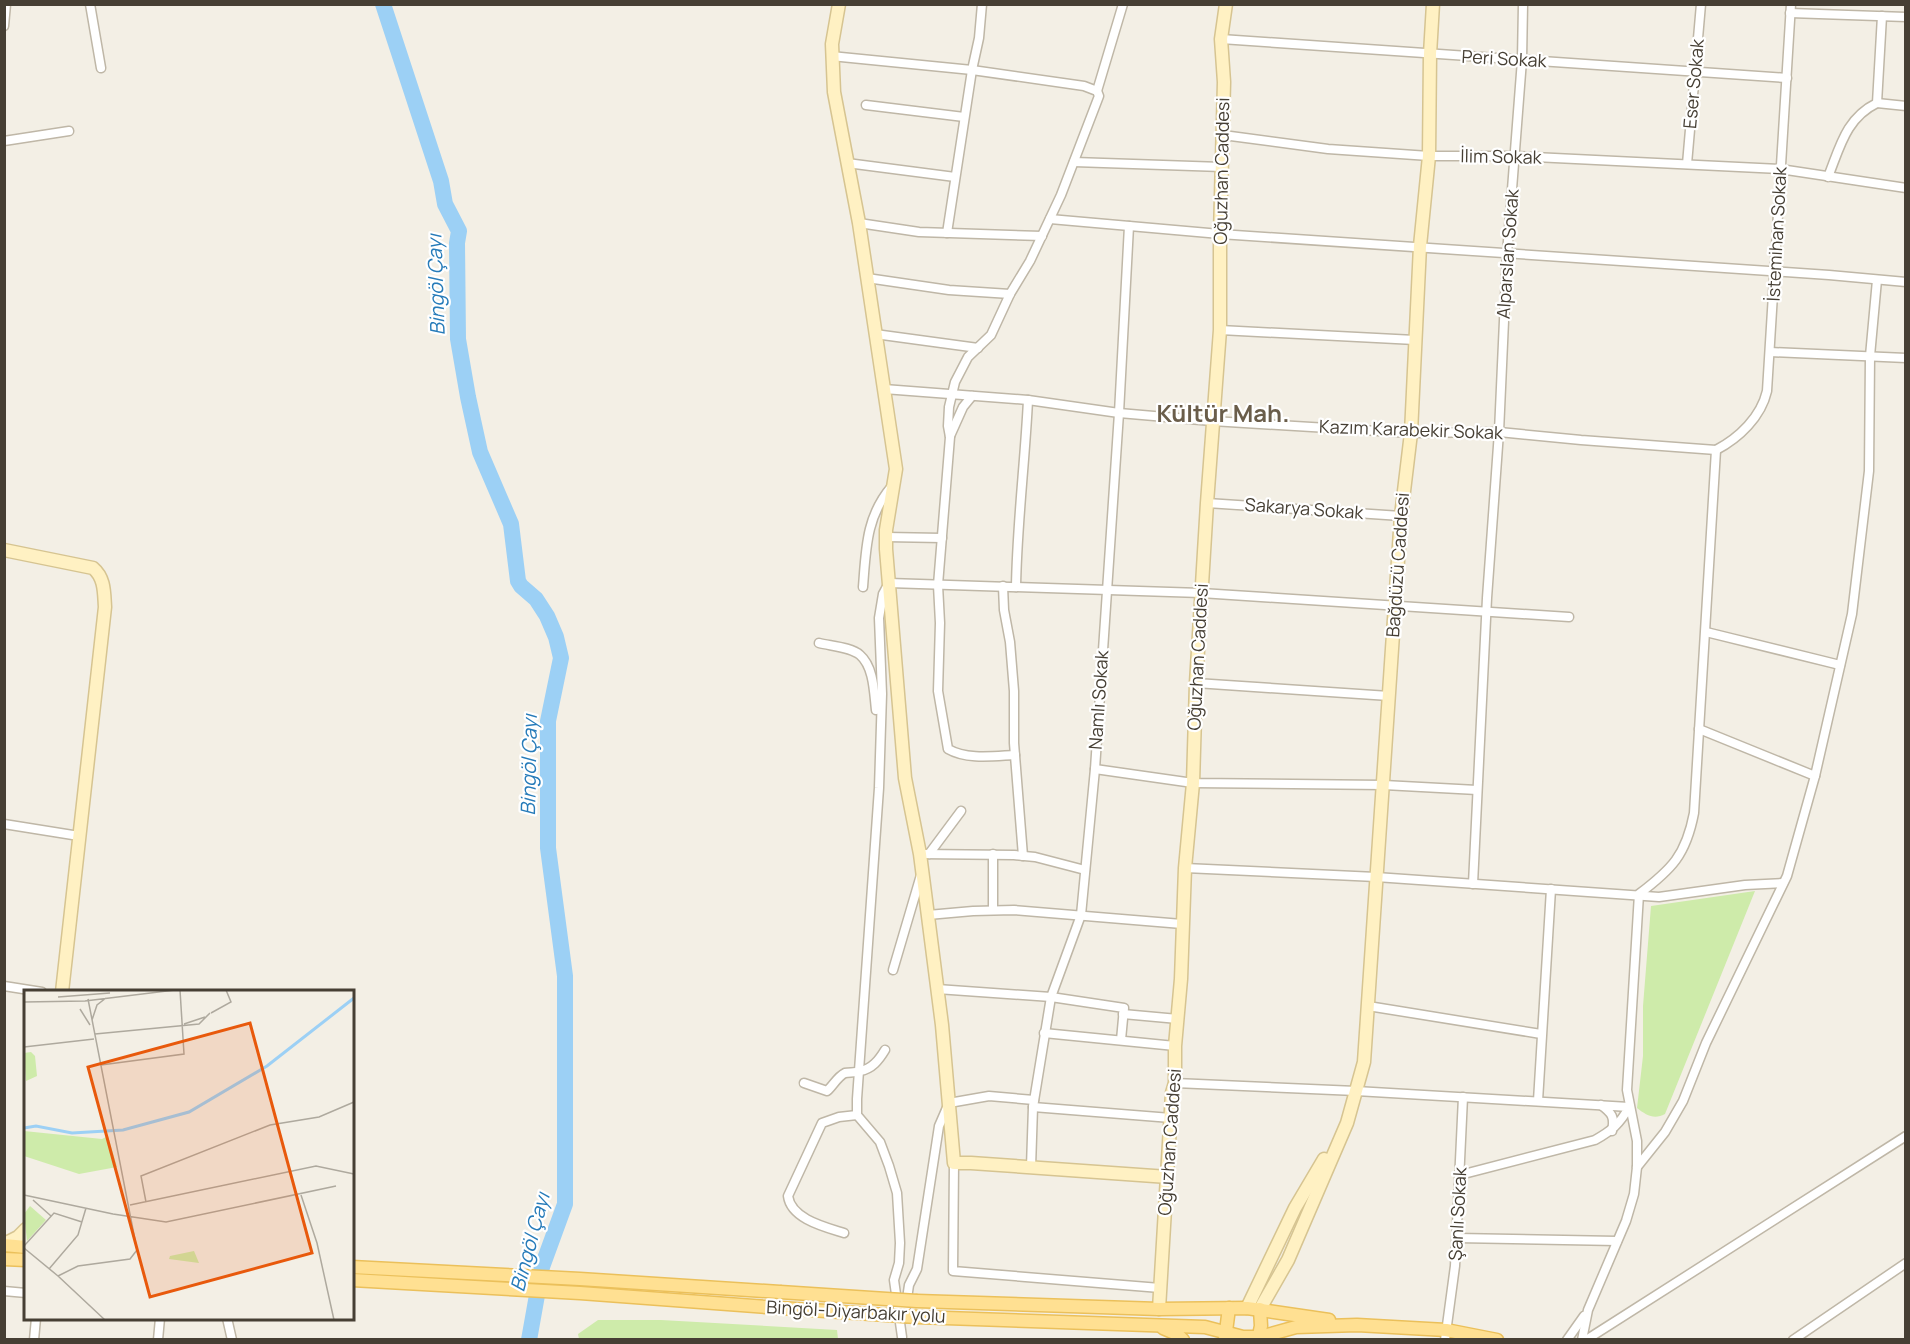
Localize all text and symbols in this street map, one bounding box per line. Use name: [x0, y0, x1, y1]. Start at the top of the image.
street label: Eser Sokak: [1677, 37, 1709, 130]
street label: Peri Sokak: [1461, 44, 1548, 72]
street label: Oğuzhan Caddesi: [1208, 97, 1234, 245]
street label: İlim Sokak: [1460, 143, 1543, 169]
street label: İstemihan Sokak: [1760, 165, 1792, 302]
street label: Alparslan Sokak: [1490, 187, 1524, 320]
water label: Bingöl Çayı: [420, 233, 451, 336]
district label: Kültür Mah.: [1157, 396, 1289, 429]
street label: Kazım Karabekir Sokak: [1319, 414, 1505, 444]
street label: Sakarya Sokak: [1244, 492, 1365, 524]
street label: Bağdüzü Caddesi: [1380, 492, 1414, 638]
street label: Oğuzhan Caddesi: [1181, 583, 1213, 731]
street label: Namlı Sokak: [1083, 649, 1114, 750]
water label: Bingöl Çayı: [514, 713, 543, 816]
inset map: [24, 990, 354, 1320]
street label: Oğuzhan Caddesi: [1152, 1068, 1186, 1216]
street label: Şanlı Sokak: [1443, 1166, 1471, 1261]
water label: Bingöl Çayı: [503, 1188, 556, 1294]
street label: Bingöl-Diyarbakır yolu: [766, 1294, 946, 1328]

